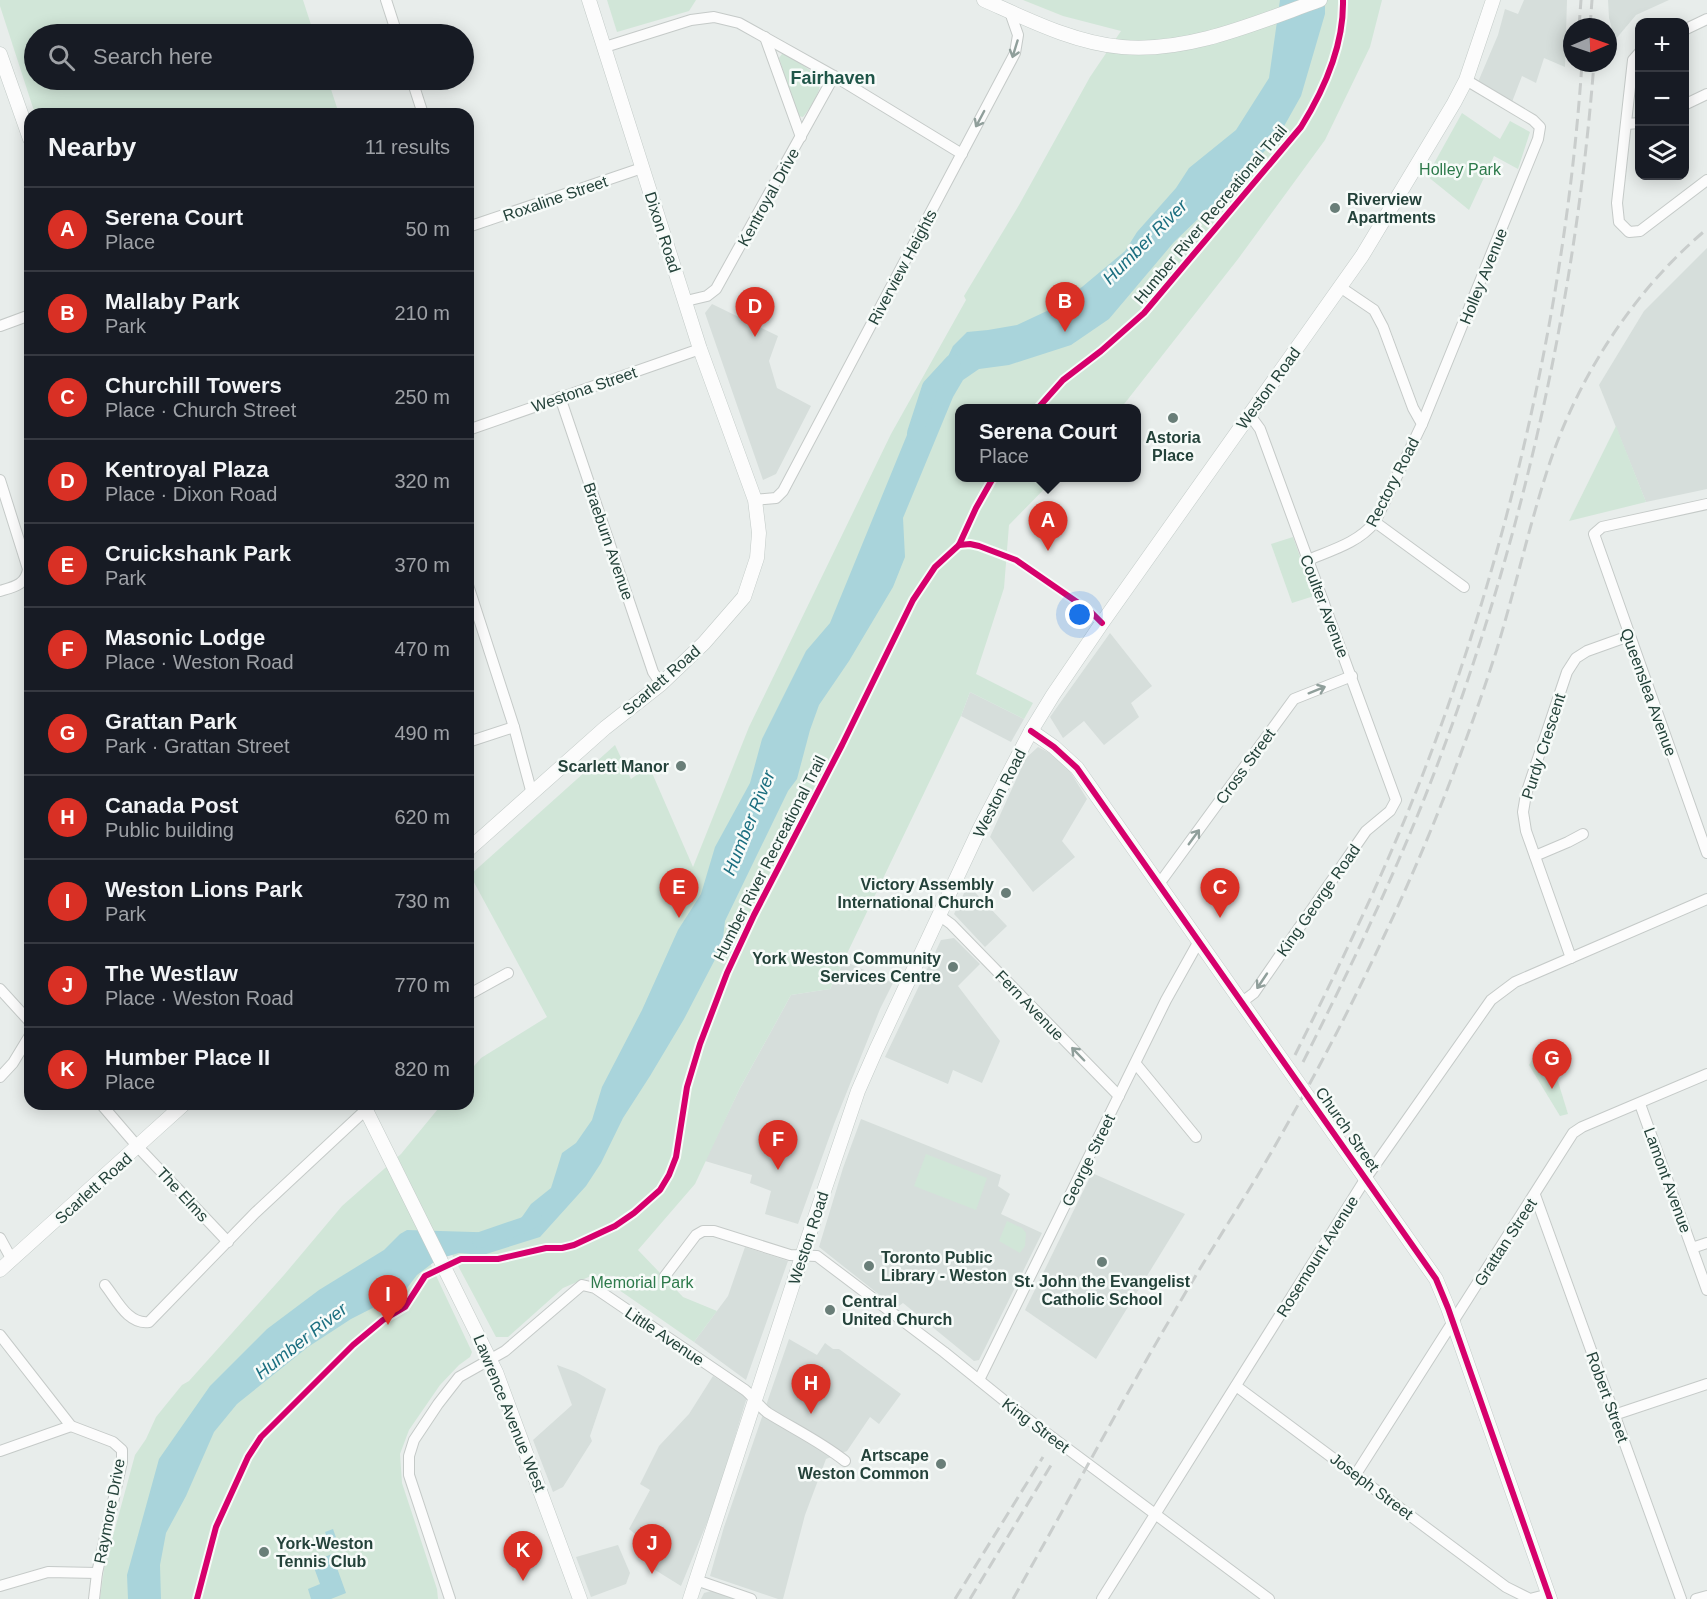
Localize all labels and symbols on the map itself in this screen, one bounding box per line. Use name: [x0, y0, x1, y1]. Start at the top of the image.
north arrow: [1563, 18, 1617, 72]
one-way arrow: [1009, 39, 1020, 58]
district label: Fairhaven: [790, 68, 876, 88]
one-way arrow: [974, 110, 986, 127]
street label: Humber River Recreational Trail: [1129, 121, 1291, 307]
street label: Kentroyal Drive: [734, 145, 802, 249]
park label: Holley Park: [1419, 161, 1502, 178]
street label: Roxaline Street: [501, 172, 610, 224]
street label: Dixon Road: [642, 190, 684, 275]
place label: Riverview Apartments: [1347, 191, 1436, 226]
water label: Humber River: [1098, 195, 1192, 289]
marker: Riverview Apartments: [1328, 201, 1342, 215]
street label: Riverview Heights: [865, 207, 940, 328]
street label: Holley Avenue: [1456, 226, 1510, 327]
pin: B: [1046, 282, 1084, 332]
pin: D: [736, 288, 774, 337]
street label: Weston Road: [1233, 344, 1304, 432]
street label: Westona Street: [529, 363, 639, 415]
marker: Astoria Place: [1166, 411, 1180, 425]
place label: Astoria Place: [1145, 429, 1201, 464]
street label: Rectory Road: [1363, 435, 1422, 530]
street label: Braeburn Avenue: [580, 480, 637, 602]
pin: A: [1028, 502, 1068, 551]
street label: Coulter Avenue: [1297, 552, 1352, 660]
your location: [1065, 600, 1094, 629]
street label: Queenslea Avenue: [1617, 626, 1680, 759]
street label: Scarlett Road: [619, 642, 703, 719]
one-way arrow: [1307, 684, 1325, 695]
street label: Purdy Crescent: [1518, 691, 1569, 801]
street label: Cross Street: [1212, 725, 1279, 807]
street label: Weston Road: [970, 746, 1029, 840]
street label: Humber River Recreational Trail: [710, 753, 829, 964]
place label: Scarlett Manor: [558, 758, 669, 775]
marker: Scarlett Manor: [674, 759, 688, 773]
water label: Humber River: [719, 767, 779, 878]
one-way arrow: [1187, 829, 1200, 845]
street label: King George Road: [1273, 841, 1363, 959]
pin: E: [660, 868, 698, 918]
pin: C: [1200, 868, 1240, 918]
place label: Victory Assembly International Church: [838, 876, 994, 911]
marker: Victory Assembly International Church: [999, 886, 1013, 900]
place label: York Weston Community Services Centre: [752, 950, 941, 985]
marker: York Weston Community Services Centre: [946, 960, 960, 974]
street label: Fern Avenue: [992, 967, 1067, 1044]
one-way arrow: [1256, 973, 1268, 989]
pin: G: [1532, 1040, 1572, 1089]
one-way arrow: [1071, 1046, 1085, 1061]
street label: Church Street: [1312, 1084, 1383, 1175]
street label: George Street: [1059, 1111, 1118, 1209]
pin: F: [758, 1120, 798, 1170]
street label: Lamont Avenue: [1641, 1125, 1695, 1235]
street label: Scarlett Road: [52, 1150, 135, 1227]
street label: The Elms: [153, 1164, 212, 1225]
street label: Weston Road: [785, 1190, 831, 1287]
street label: Rosemount Avenue: [1273, 1193, 1362, 1320]
street label: Grattan Street: [1471, 1195, 1540, 1289]
place label: Toronto Public Library - Weston: [881, 1249, 1007, 1284]
marker: St. John the Evangelist Catholic School: [1095, 1255, 1109, 1269]
marker: Toronto Public Library - Weston: [862, 1259, 876, 1273]
place label: St. John the Evangelist Catholic School: [1014, 1273, 1191, 1308]
park label: Memorial Park: [590, 1274, 695, 1291]
pin: I: [368, 1276, 408, 1325]
place label: Central United Church: [842, 1293, 952, 1328]
water label: Humber River: [251, 1298, 352, 1383]
marker: Central United Church: [823, 1303, 837, 1317]
street label: Little Avenue: [622, 1304, 707, 1369]
street label: Lawrence Avenue West: [470, 1332, 549, 1495]
street label: Robert Street: [1583, 1350, 1632, 1445]
pin: H: [792, 1364, 830, 1414]
street label: King Street: [999, 1395, 1073, 1456]
place label: Artscape Weston Common: [798, 1447, 929, 1482]
street label: Joseph Street: [1327, 1450, 1417, 1523]
street label: Raymore Drive: [91, 1457, 128, 1565]
marker: Artscape Weston Common: [934, 1457, 948, 1471]
pin: J: [632, 1524, 672, 1574]
pin: K: [504, 1532, 542, 1581]
place label: York-Weston Tennis Club: [276, 1535, 373, 1570]
marker: York-Weston Tennis Club: [257, 1545, 271, 1559]

